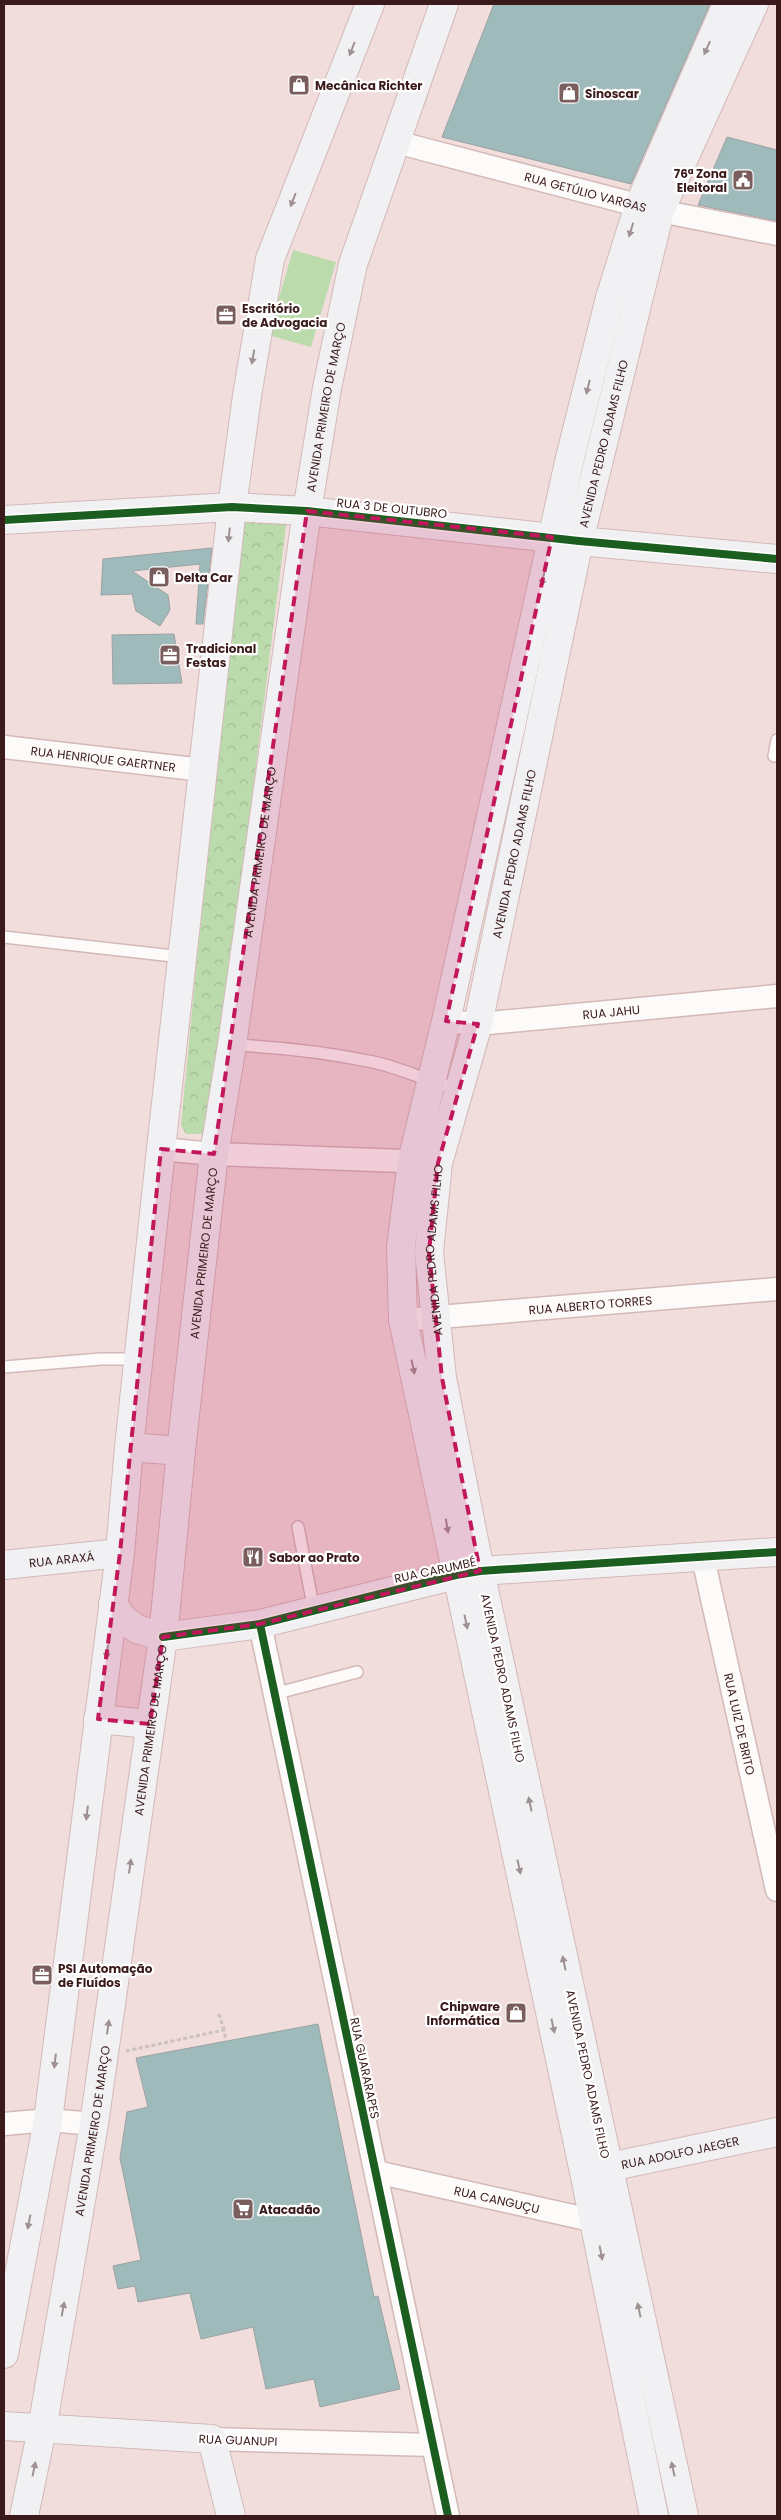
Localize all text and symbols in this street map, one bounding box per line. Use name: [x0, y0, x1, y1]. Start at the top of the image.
one-way arrow: [703, 41, 711, 55]
one-way arrow: [348, 42, 356, 57]
shop icon: Mecânica Richter: [287, 73, 311, 97]
place label: Mecânica Richter: [315, 77, 423, 94]
shop icon: Sinoscar: [557, 81, 581, 105]
place label: Sinoscar: [585, 85, 639, 102]
place label: 76ª Zona Eleitoral: [674, 165, 727, 196]
street label: RUA GETÚLIO VARGAS: [523, 167, 649, 216]
public building icon: 76ª Zona Eleitoral: [731, 168, 755, 192]
one-way arrow: [289, 193, 296, 208]
one-way arrow: [627, 223, 634, 238]
place label: Escritório de Advogacia: [242, 300, 327, 331]
office icon: Escritório de Advogacia: [214, 303, 238, 327]
street label: AVENIDA PRIMEIRO DE MARÇO: [302, 321, 349, 493]
one-way arrow: [249, 350, 257, 366]
street label: AVENIDA PEDRO ADAMS FILHO: [574, 358, 632, 529]
one-way arrow: [584, 380, 592, 395]
street label: RUA 3 DE OUTUBRO: [336, 494, 448, 522]
one-way arrow: [224, 528, 232, 544]
shop icon: Delta Car: [147, 565, 171, 589]
place label: Delta Car: [175, 569, 233, 586]
one-way arrow: [539, 572, 547, 587]
place label: Tradicional Festas: [186, 640, 256, 671]
office icon: Tradicional Festas: [158, 643, 182, 667]
street label: RUA HENRIQUE GAERTNER: [30, 742, 177, 775]
street label: AVENIDA PRIMEIRO DE MARÇO: [239, 766, 279, 939]
street label: AVENIDA PEDRO ADAMS FILHO: [488, 768, 540, 940]
street label: RUA JAHU: [582, 1000, 641, 1023]
street label: AVENIDA PEDRO ADAMS FILHO: [420, 1164, 446, 1337]
street label: AVENIDA PRIMEIRO DE MARÇO: [185, 1167, 221, 1340]
street label: RUA ALBERTO TORRES: [528, 1291, 653, 1318]
one-way arrow: [409, 1360, 417, 1375]
one-way arrow: [443, 1519, 451, 1534]
restaurant icon: Sabor ao Prato: [241, 1545, 265, 1569]
street label: RUA ARAXÁ: [28, 1547, 95, 1571]
place label: Sabor ao Prato: [269, 1549, 360, 1566]
street label: RUA CARUMBÉ: [393, 1553, 477, 1587]
street label: AVENIDA PEDRO ADAMS FILHO: [477, 1592, 529, 1764]
one-way arrow: [462, 1615, 470, 1630]
one-way arrow: [103, 1644, 111, 1660]
street label: AVENIDA PRIMEIRO DE MARÇO: [129, 1644, 170, 1817]
street label: RUA LUIZ DE BRITO: [720, 1671, 760, 1777]
one-way arrow: [526, 1796, 534, 1811]
one-way arrow: [82, 1806, 90, 1822]
one-way arrow: [126, 1858, 134, 1874]
one-way arrow: [515, 1859, 523, 1874]
one-way arrow: [560, 1954, 568, 1970]
place label: PSI Automação de Fluídos: [58, 1960, 153, 1991]
office icon: PSI Automação de Fluídos: [30, 1963, 54, 1987]
street label: AVENIDA PEDRO ADAMS FILHO: [562, 1988, 614, 2160]
place label: Chipware Informática: [427, 1998, 501, 2029]
shop icon: Chipware Informática: [504, 2001, 528, 2025]
street label: RUA GUARARAPES: [346, 2016, 384, 2120]
one-way arrow: [549, 2018, 557, 2033]
one-way arrow: [104, 2019, 112, 2035]
street label: AVENIDA PRIMEIRO DE MARÇO: [70, 2045, 113, 2218]
one-way arrow: [51, 2054, 59, 2070]
street label: RUA ADOLFO JAEGER: [620, 2132, 741, 2173]
street label: RUA CANGUÇU: [453, 2181, 541, 2217]
supermarket icon: Atacadão: [231, 2197, 255, 2221]
place label: Atacadão: [259, 2201, 321, 2218]
one-way arrow: [24, 2214, 32, 2230]
one-way arrow: [597, 2245, 605, 2261]
one-way arrow: [59, 2300, 67, 2316]
one-way arrow: [635, 2302, 643, 2317]
street label: RUA GUANUPI: [198, 2430, 278, 2450]
one-way arrow: [30, 2461, 38, 2476]
one-way arrow: [669, 2461, 677, 2476]

